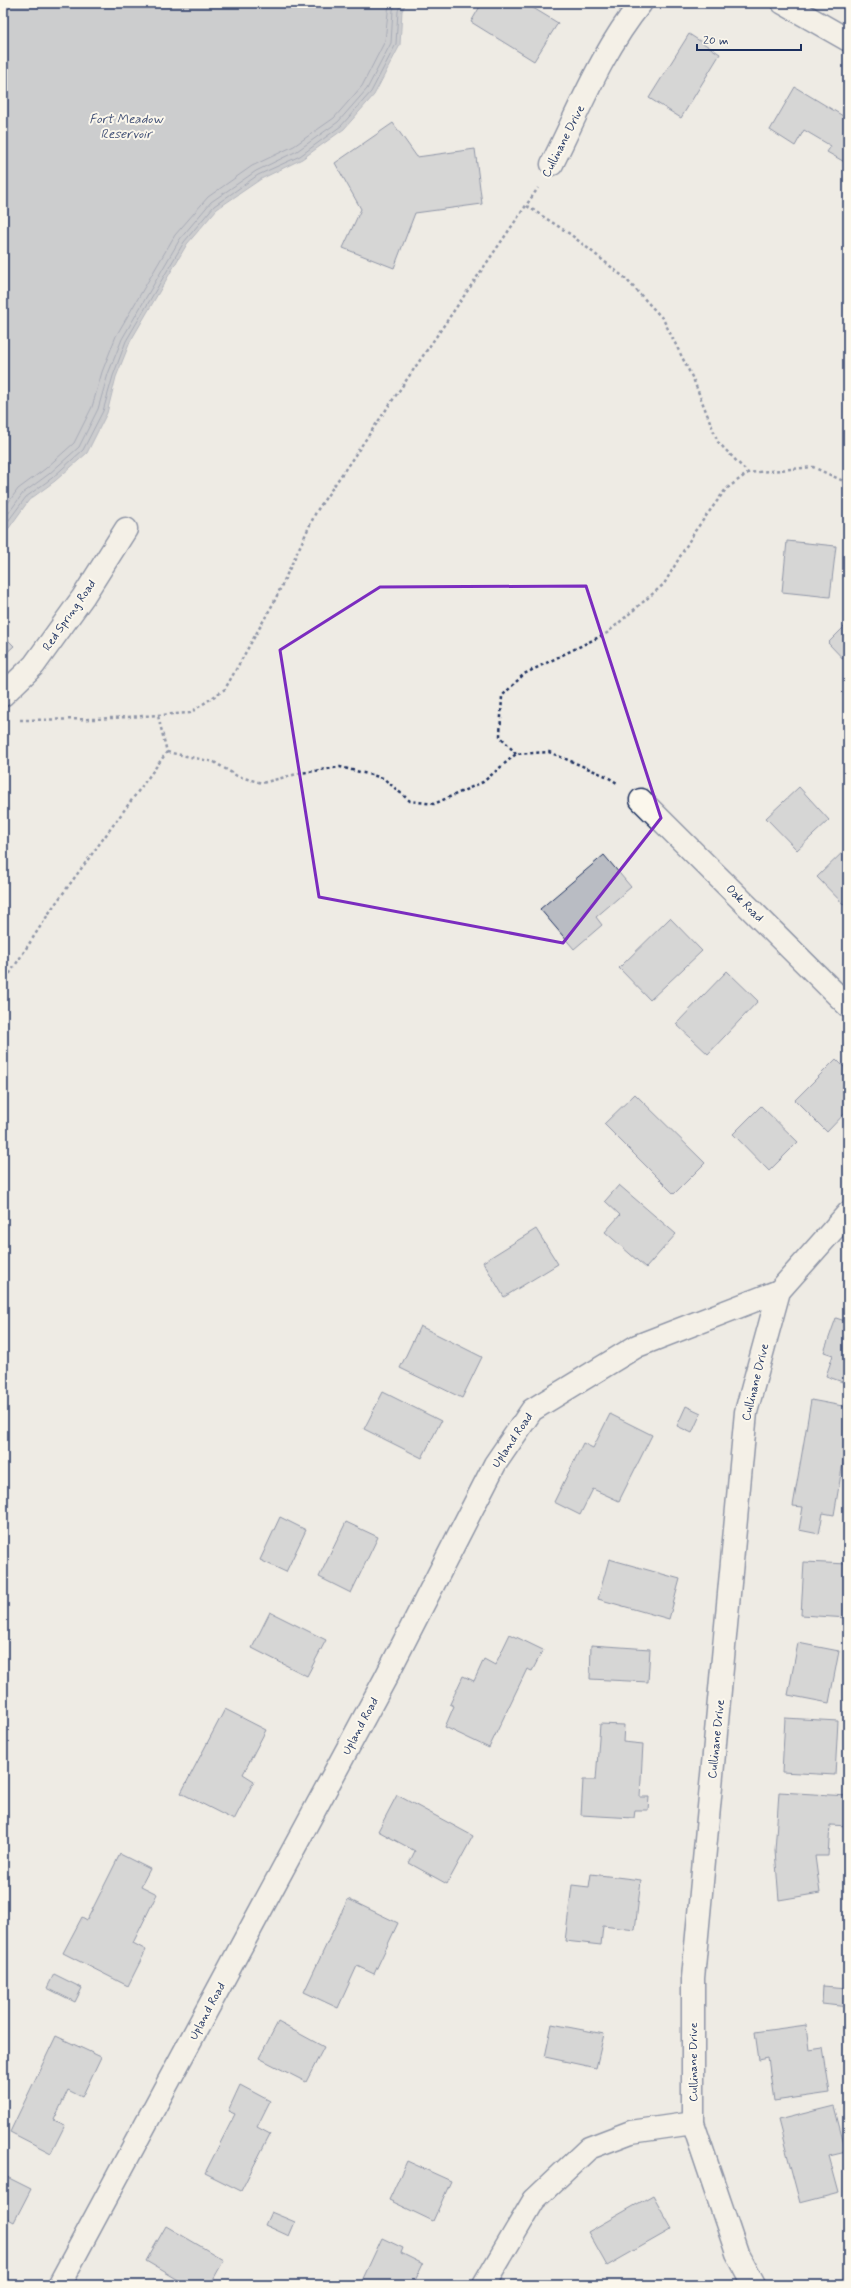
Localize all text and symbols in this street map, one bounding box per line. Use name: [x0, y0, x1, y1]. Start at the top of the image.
scale bar: [697, 26, 801, 52]
text: 20 m: [703, 33, 729, 49]
street label: Cullinane Drive: [539, 102, 589, 180]
water label: Fort Meadow Reservoir: [89, 111, 164, 143]
street label: Red Spring Road: [39, 577, 100, 654]
street label: Oak Road: [722, 881, 767, 926]
street label: Cullinane Drive: [739, 1342, 773, 1423]
street label: Upland Road: [488, 1410, 537, 1471]
street label: Upland Road: [339, 1695, 383, 1758]
street label: Cullinane Drive: [705, 1699, 729, 1779]
street label: Upland Road: [186, 1980, 230, 2043]
street label: Cullinane Drive: [686, 2022, 702, 2102]

